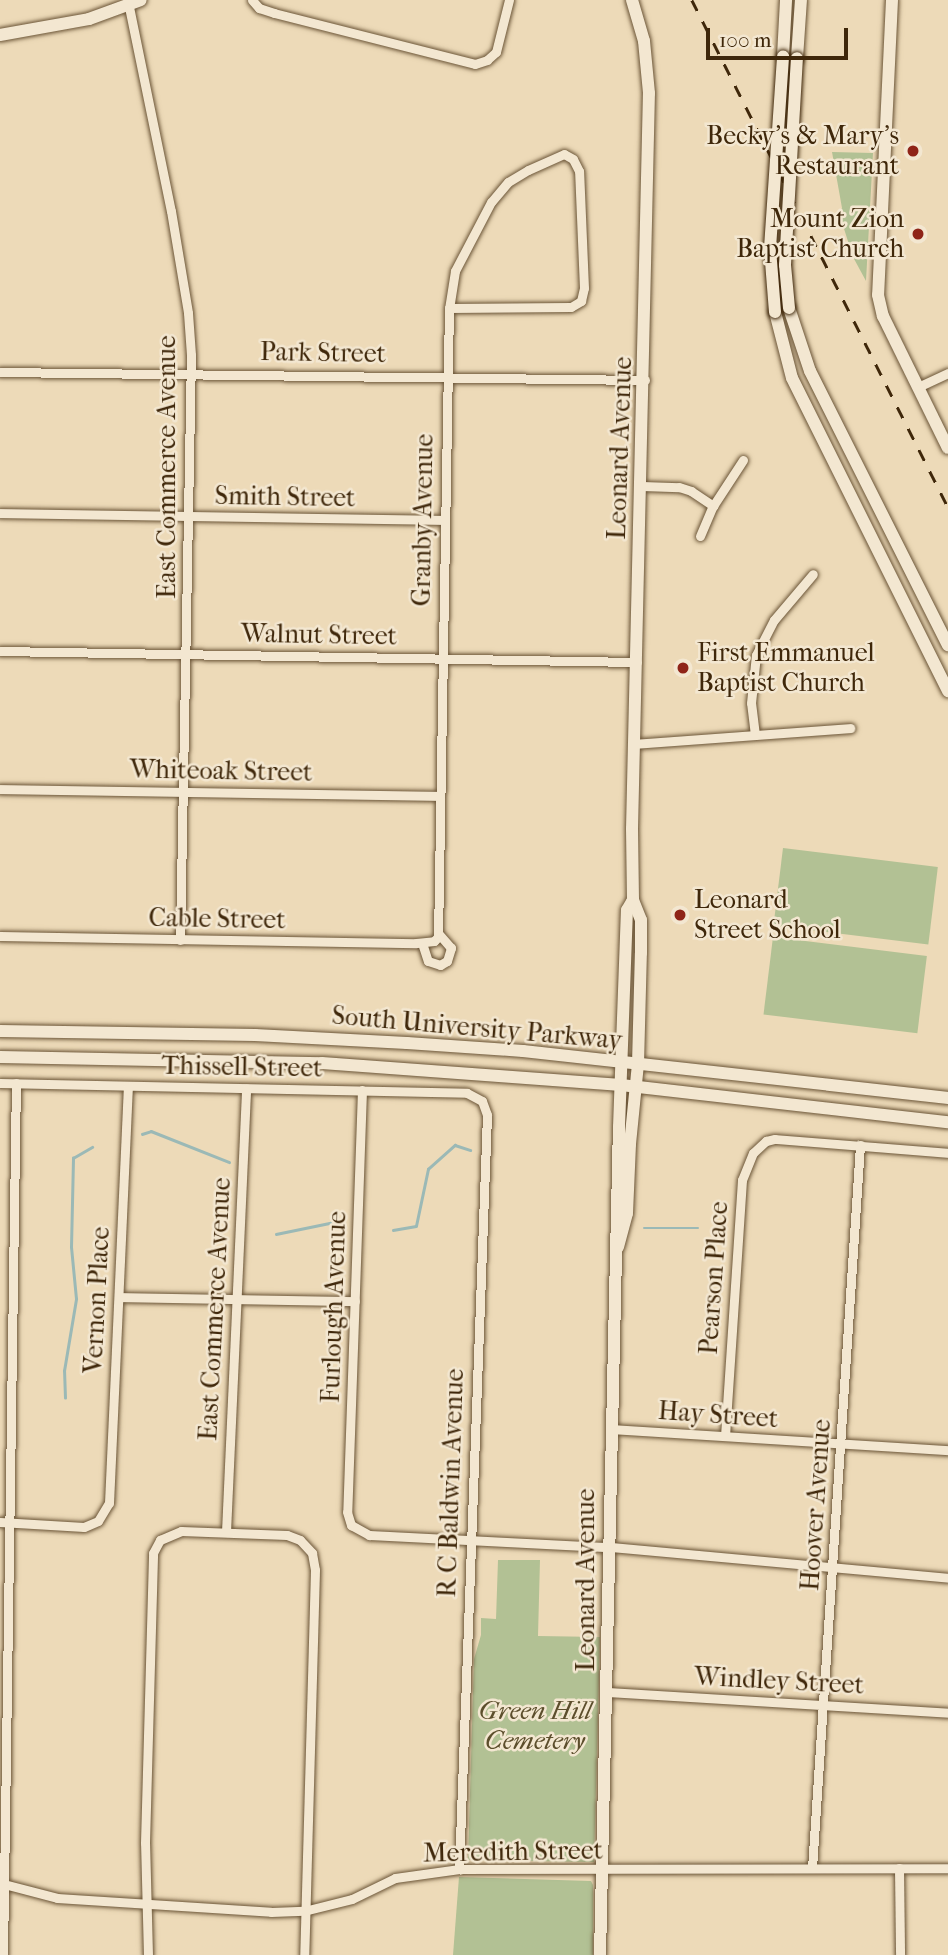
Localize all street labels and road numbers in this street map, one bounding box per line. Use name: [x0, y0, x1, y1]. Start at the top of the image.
street label: East Commerce Avenue: [151, 335, 183, 599]
street label: Park Street: [260, 336, 386, 370]
street label: Leonard Avenue: [601, 356, 639, 540]
street label: Granby Avenue: [406, 433, 440, 607]
street label: Smith Street: [214, 480, 356, 514]
street label: Walnut Street: [241, 618, 397, 652]
street label: Whiteoak Street: [129, 754, 313, 788]
street label: Cable Street: [148, 902, 286, 936]
street label: South University Parkway: [330, 1000, 624, 1056]
street label: Thissell Street: [161, 1050, 323, 1084]
street label: East Commerce Avenue: [193, 1177, 237, 1441]
street label: Pearson Place: [693, 1200, 735, 1356]
street label: Furlough Avenue: [315, 1210, 353, 1404]
street label: Vernon Place: [78, 1226, 116, 1374]
street label: R C Baldwin Avenue: [431, 1368, 471, 1598]
street label: Hay Street: [657, 1395, 779, 1435]
street label: Hoover Avenue: [794, 1418, 838, 1592]
street label: Leonard Avenue: [570, 1488, 602, 1672]
street label: Windley Street: [693, 1661, 865, 1701]
street label: Meredith Street: [423, 1835, 603, 1869]

